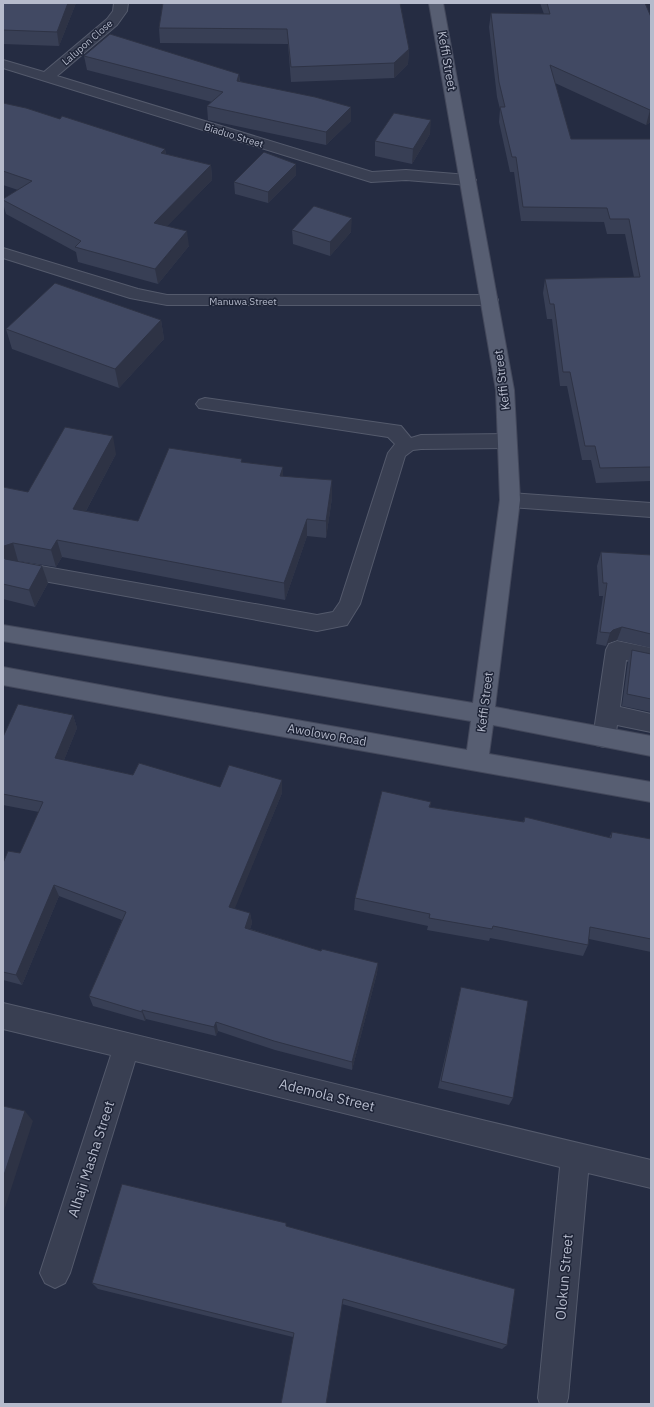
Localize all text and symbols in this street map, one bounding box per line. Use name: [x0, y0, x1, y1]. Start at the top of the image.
street label: Lalupon Close: [59, 16, 116, 68]
street label: Keffi Street: [435, 30, 460, 92]
street label: Biaduo Street: [203, 120, 266, 151]
street label: Manuwa Street: [209, 295, 277, 308]
street label: Keffi Street: [490, 349, 513, 411]
street label: Keffi Street: [473, 671, 496, 733]
street label: Awolowo Road: [287, 720, 368, 749]
street label: Ademola Street: [277, 1074, 377, 1116]
street label: Alhaji Masha Street: [64, 1098, 118, 1219]
street label: Olokun Street: [551, 1233, 577, 1321]

